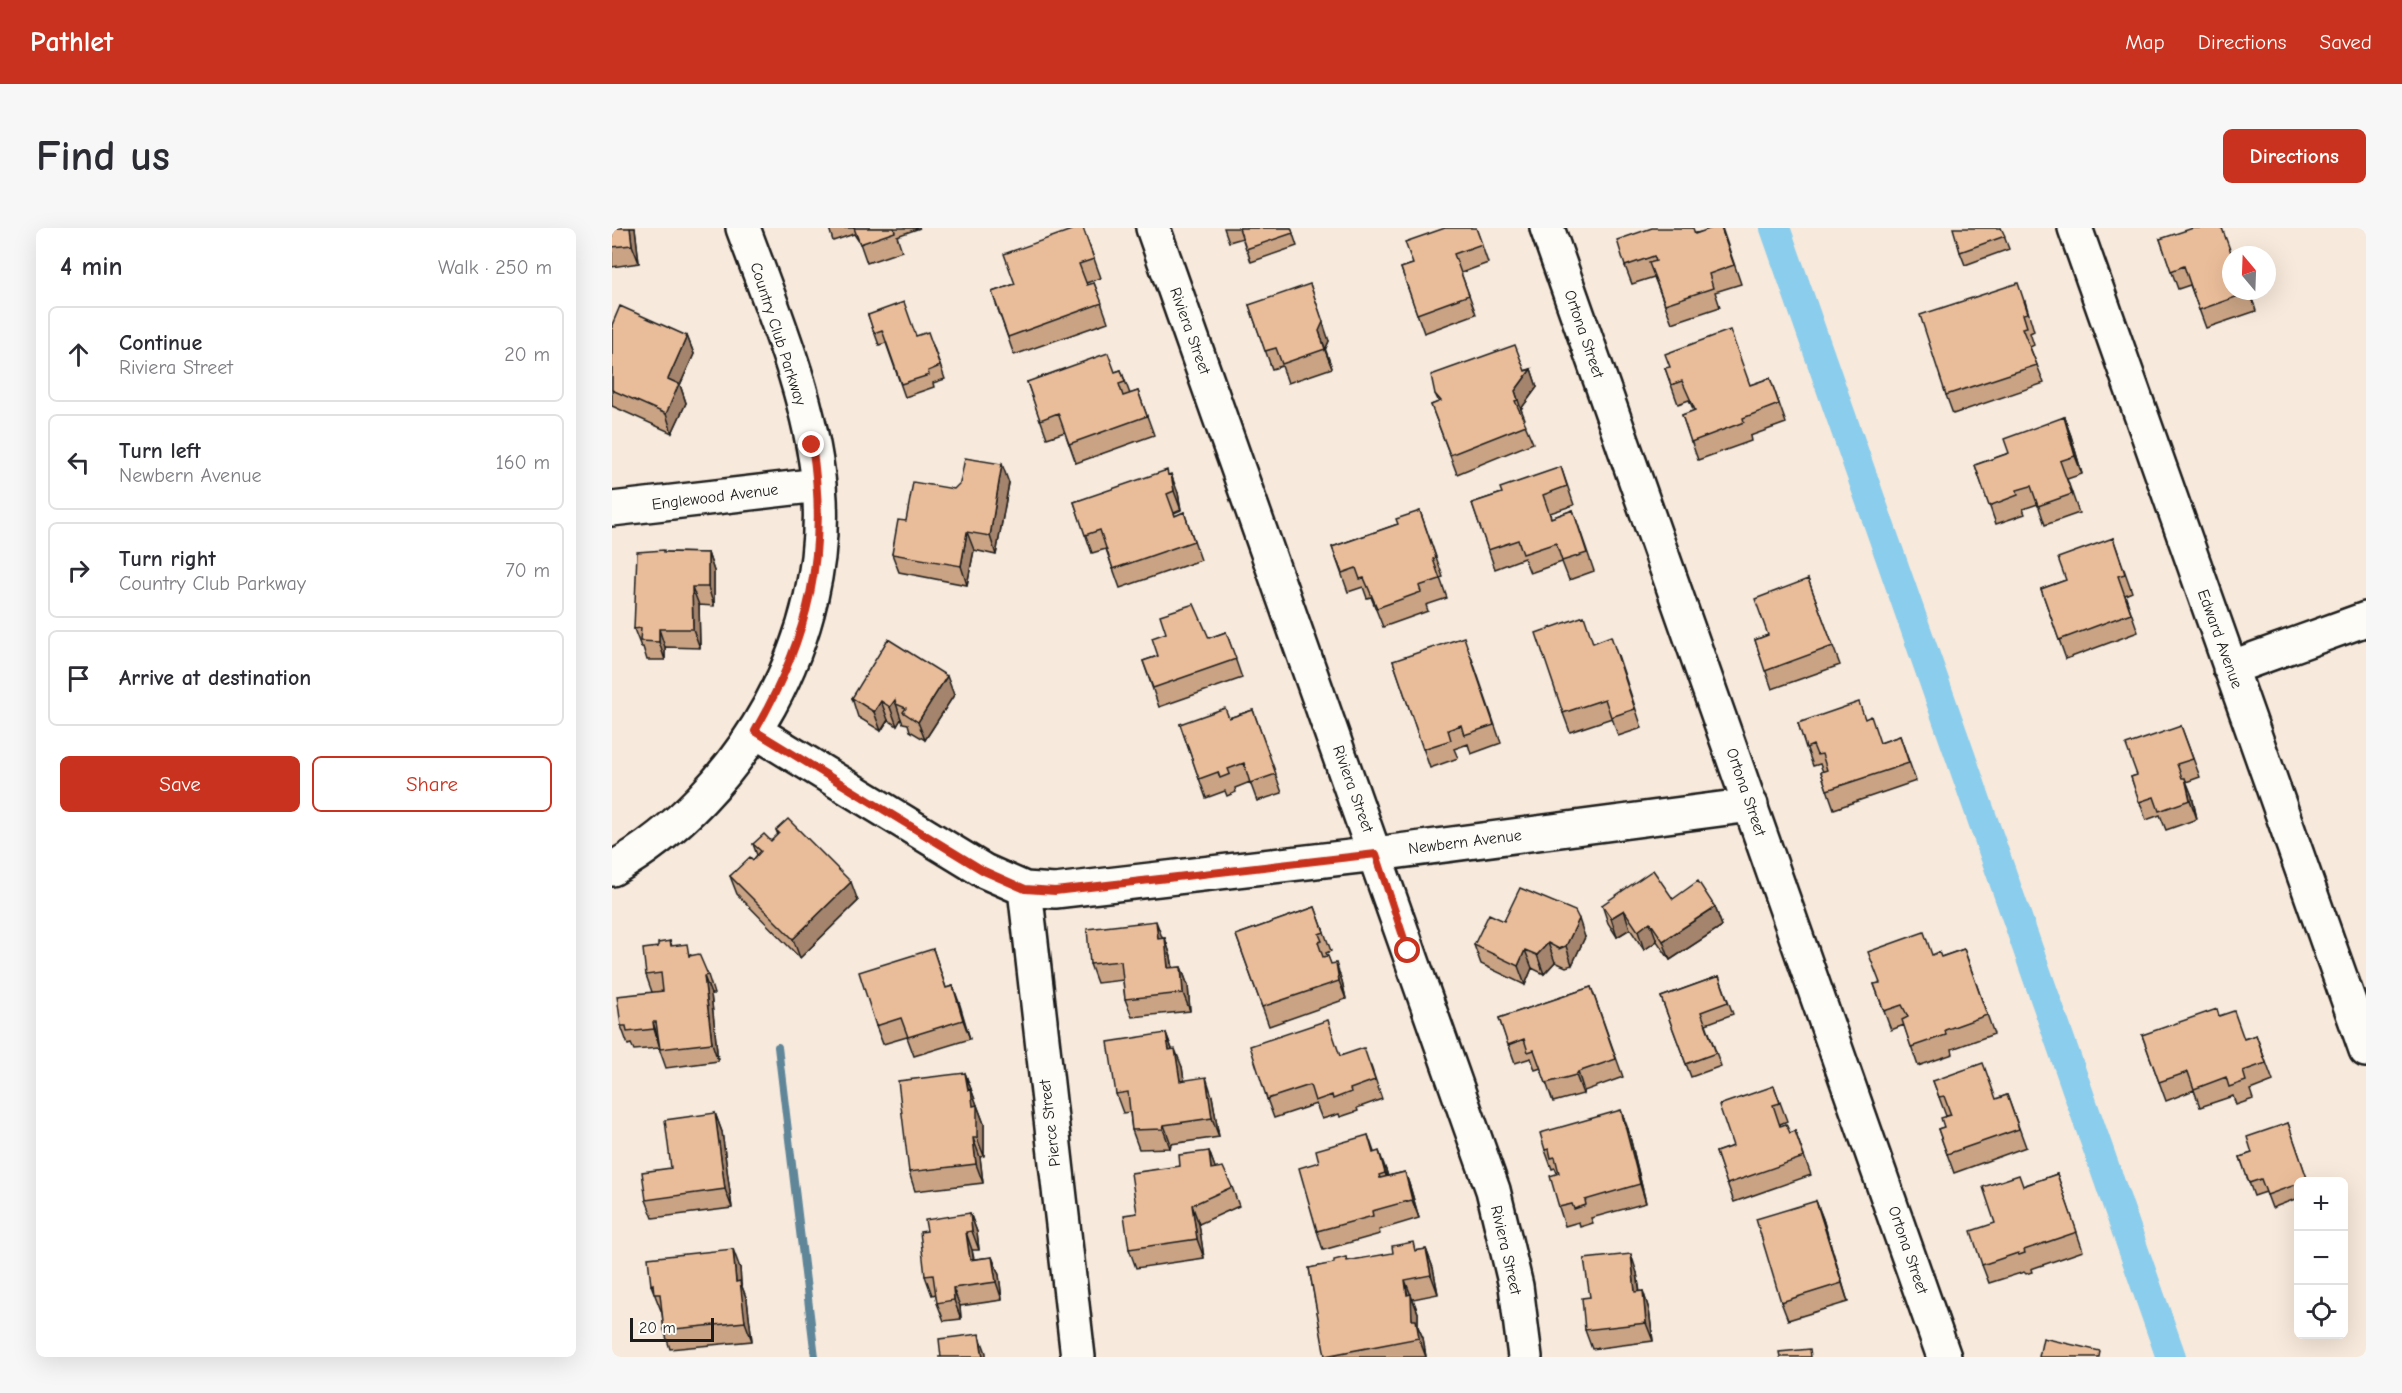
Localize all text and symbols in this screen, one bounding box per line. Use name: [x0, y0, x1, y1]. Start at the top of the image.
text: Pathlet: [30, 26, 113, 58]
text: Map: [2125, 30, 2165, 54]
text: Directions: [2198, 30, 2287, 54]
text: Saved: [2320, 30, 2372, 54]
button: Directions: [2223, 129, 2366, 183]
text: Find us: [36, 132, 170, 181]
north arrow: [2222, 246, 2276, 300]
text: 4 min: [60, 252, 123, 282]
text: Walk · 250 m: [438, 256, 552, 279]
street label: Country Club Parkway: [746, 260, 810, 409]
street label: Riviera Street: [1166, 285, 1214, 377]
street label: Ortona Street: [1561, 288, 1608, 381]
text: Continue: [119, 330, 202, 356]
icon: ahead: [62, 338, 95, 371]
text: 20 m: [504, 343, 550, 366]
text: Riviera Street: [119, 356, 233, 379]
route end: [798, 431, 824, 457]
text: Turn left: [119, 438, 201, 464]
icon: left: [62, 446, 95, 479]
text: 160 m: [496, 451, 550, 474]
text: Newbern Avenue: [119, 464, 261, 487]
street label: Englewood Avenue: [651, 480, 779, 514]
text: Turn right: [119, 546, 216, 572]
icon: right: [62, 554, 95, 587]
text: 70 m: [505, 559, 550, 582]
text: Country Club Parkway: [119, 572, 306, 595]
street label: Edward Avenue: [2194, 587, 2246, 691]
icon: arrive: [62, 662, 95, 695]
text: Arrive at destination: [119, 665, 311, 691]
street label: Riviera Street: [1329, 743, 1377, 835]
street label: Ortona Street: [1723, 746, 1770, 839]
button: Save: [60, 756, 300, 812]
button: Share: [312, 756, 552, 812]
street label: Newbern Avenue: [1407, 826, 1523, 858]
route start: [1394, 937, 1420, 963]
street label: Pierce Street: [1036, 1078, 1064, 1168]
map controls: [2294, 1177, 2348, 1339]
button: +: [2294, 1177, 2348, 1231]
street label: Riviera Street: [1487, 1204, 1525, 1297]
street label: Ortona Street: [1885, 1204, 1932, 1297]
button: −: [2294, 1231, 2348, 1285]
button: locate: [2294, 1285, 2348, 1339]
scale bar: [630, 1315, 714, 1342]
text: 20 m: [639, 1319, 676, 1337]

